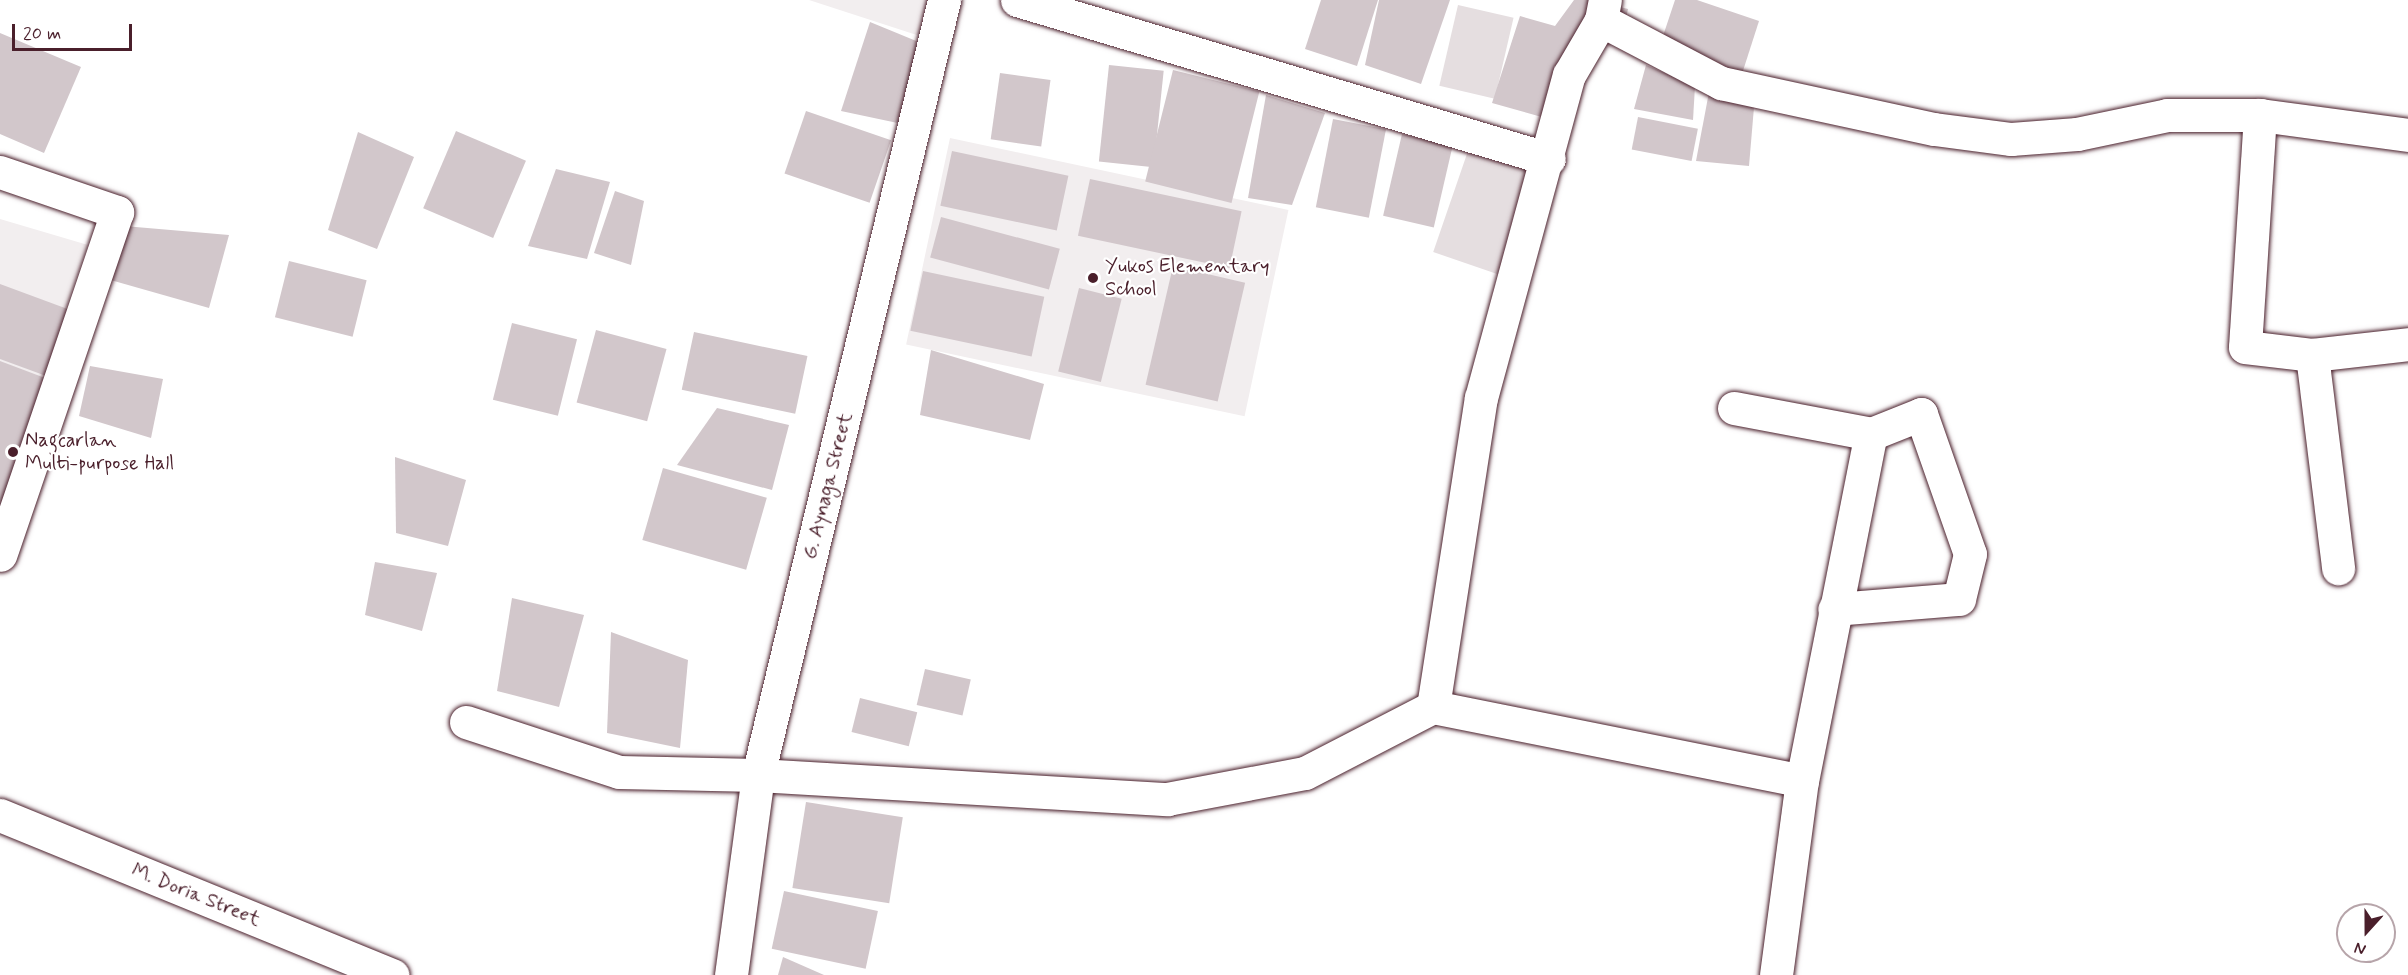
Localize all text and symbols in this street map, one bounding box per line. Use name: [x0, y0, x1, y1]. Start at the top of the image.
scale bar: [15, 12, 135, 50]
text: 20 m: [23, 22, 61, 46]
place label: Yukos Elementary School: [1105, 254, 1268, 301]
marker: Yukos Elementary School: [1086, 271, 1100, 285]
street label: G. Aynaga Street: [798, 410, 858, 562]
place label: Nagcarlan Multi-purpose Hall: [25, 428, 176, 475]
marker: Nagcarlan Multi-purpose Hall: [6, 445, 20, 459]
street label: M. Doria Street: [128, 858, 264, 932]
north arrow: [2336, 903, 2396, 963]
text: N: [2351, 937, 2369, 960]

